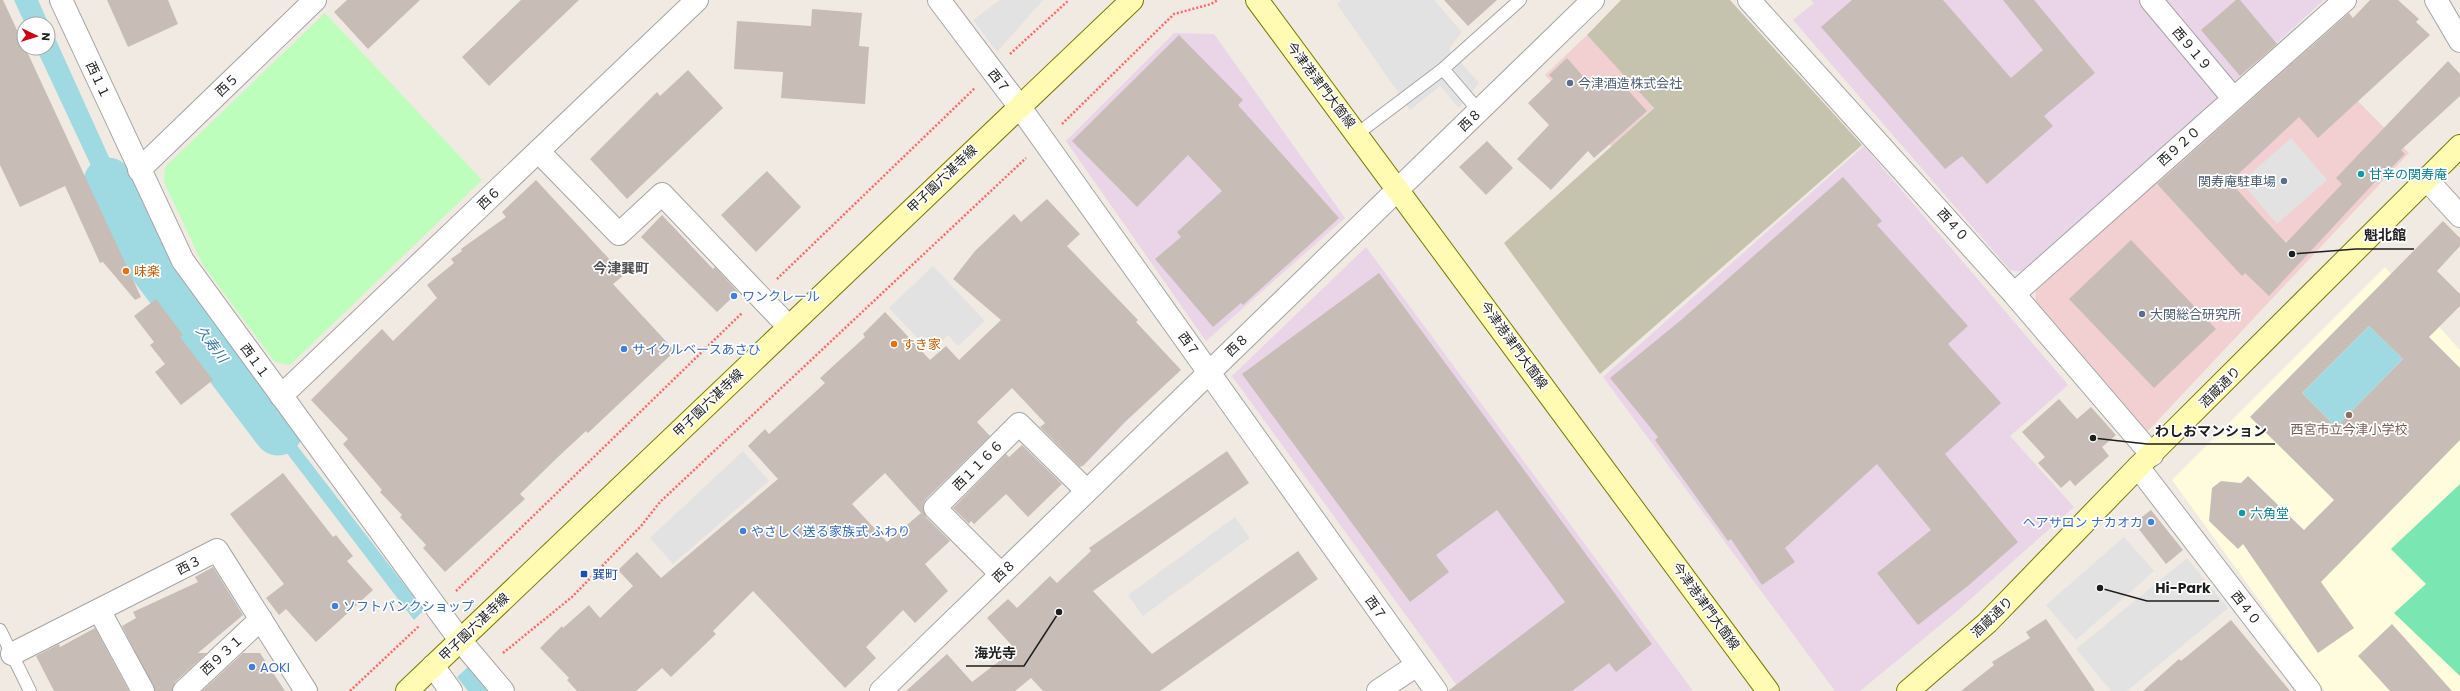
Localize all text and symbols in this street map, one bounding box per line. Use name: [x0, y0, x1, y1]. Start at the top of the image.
north arrow: [16, 16, 56, 56]
street label: 西９１９: [2168, 23, 2216, 75]
text: N: [38, 32, 54, 41]
street label: 今津港津門大箇線: [1282, 38, 1360, 132]
street label: 西１１: [81, 58, 115, 102]
street label: 西７: [984, 65, 1014, 97]
street label: 西５: [211, 69, 243, 101]
place label: 今津酒造株式会社: [1578, 74, 1682, 93]
marker: 今津酒造株式会社: [1565, 78, 1575, 88]
street label: 西８: [1454, 104, 1486, 136]
street label: 西９２０: [2153, 122, 2205, 170]
street label: 甲子園六湛寺線: [903, 141, 981, 217]
place label: 甘辛の関寿庵: [2369, 165, 2447, 184]
marker: 甘辛の関寿庵: [2356, 169, 2366, 179]
place label: 関寿庵駐車場: [2198, 172, 2276, 191]
marker: 関寿庵駐車場: [2279, 176, 2289, 186]
street label: 西６: [473, 182, 505, 214]
street label: 西４０: [1933, 204, 1973, 246]
callout: 魁北館: [2356, 223, 2414, 249]
text: 魁北館: [2364, 225, 2406, 245]
district label: 今津巽町: [593, 258, 649, 278]
place label: 味楽: [134, 262, 160, 281]
marker: 味楽: [121, 266, 131, 276]
place label: ワンクレール: [742, 287, 820, 306]
marker: ワンクレール: [729, 291, 739, 301]
street label: 今津港津門大箇線: [1476, 297, 1552, 393]
place label: 大関総合研究所: [2150, 305, 2241, 324]
marker: 大関総合研究所: [2137, 309, 2147, 319]
water label: 久寿川: [191, 321, 234, 368]
street label: 西７: [1174, 328, 1204, 360]
street label: 西８: [1221, 329, 1253, 361]
place label: すき家: [902, 335, 941, 354]
marker: すき家: [889, 339, 899, 349]
street label: 西１１: [236, 340, 274, 382]
place label: サイクルベースあさひ: [632, 340, 761, 359]
marker: サイクルベースあさひ: [619, 344, 629, 354]
street label: 酒蔵通り: [2195, 362, 2245, 412]
street label: 甲子園六湛寺線: [669, 365, 747, 441]
marker: 西宮市立今津小学校: [2344, 410, 2354, 420]
callout: わしおマンション: [2147, 418, 2275, 444]
place label: 西宮市立今津小学校: [2290, 420, 2408, 439]
text: わしおマンション: [2155, 421, 2267, 441]
street label: 西１１６６: [948, 435, 1008, 495]
place label: 六角堂: [2250, 504, 2289, 523]
marker: 六角堂: [2237, 508, 2247, 518]
place label: ヘアサロン ナカオカ: [2023, 513, 2143, 532]
marker: ヘアサロン ナカオカ: [2146, 517, 2156, 527]
place label: やさしく送る家族式 ふわり: [751, 522, 910, 541]
marker: やさしく送る家族式 ふわり: [738, 526, 748, 536]
street label: 西３: [173, 551, 205, 579]
street label: 西８: [988, 555, 1020, 587]
street label: 今津港津門大箇線: [1668, 558, 1744, 654]
place label: 巽町: [592, 565, 618, 584]
marker: 巽町: [579, 569, 589, 579]
callout: Hi-Park: [2147, 575, 2219, 601]
text: Hi-Park: [2155, 578, 2211, 598]
street label: 西４０: [2227, 587, 2265, 629]
street label: 甲子園六湛寺線: [435, 589, 513, 665]
street label: 西７: [1361, 592, 1391, 624]
street label: 酒蔵通り: [1967, 592, 2017, 642]
place label: ソフトバンクショップ: [343, 597, 474, 616]
marker: ソフトバンクショップ: [330, 601, 340, 611]
street label: 西９３１: [197, 630, 247, 680]
callout: 海光寺: [966, 640, 1024, 666]
text: 海光寺: [974, 643, 1016, 663]
place label: AOKI: [260, 658, 290, 677]
marker: AOKI: [247, 662, 257, 672]

